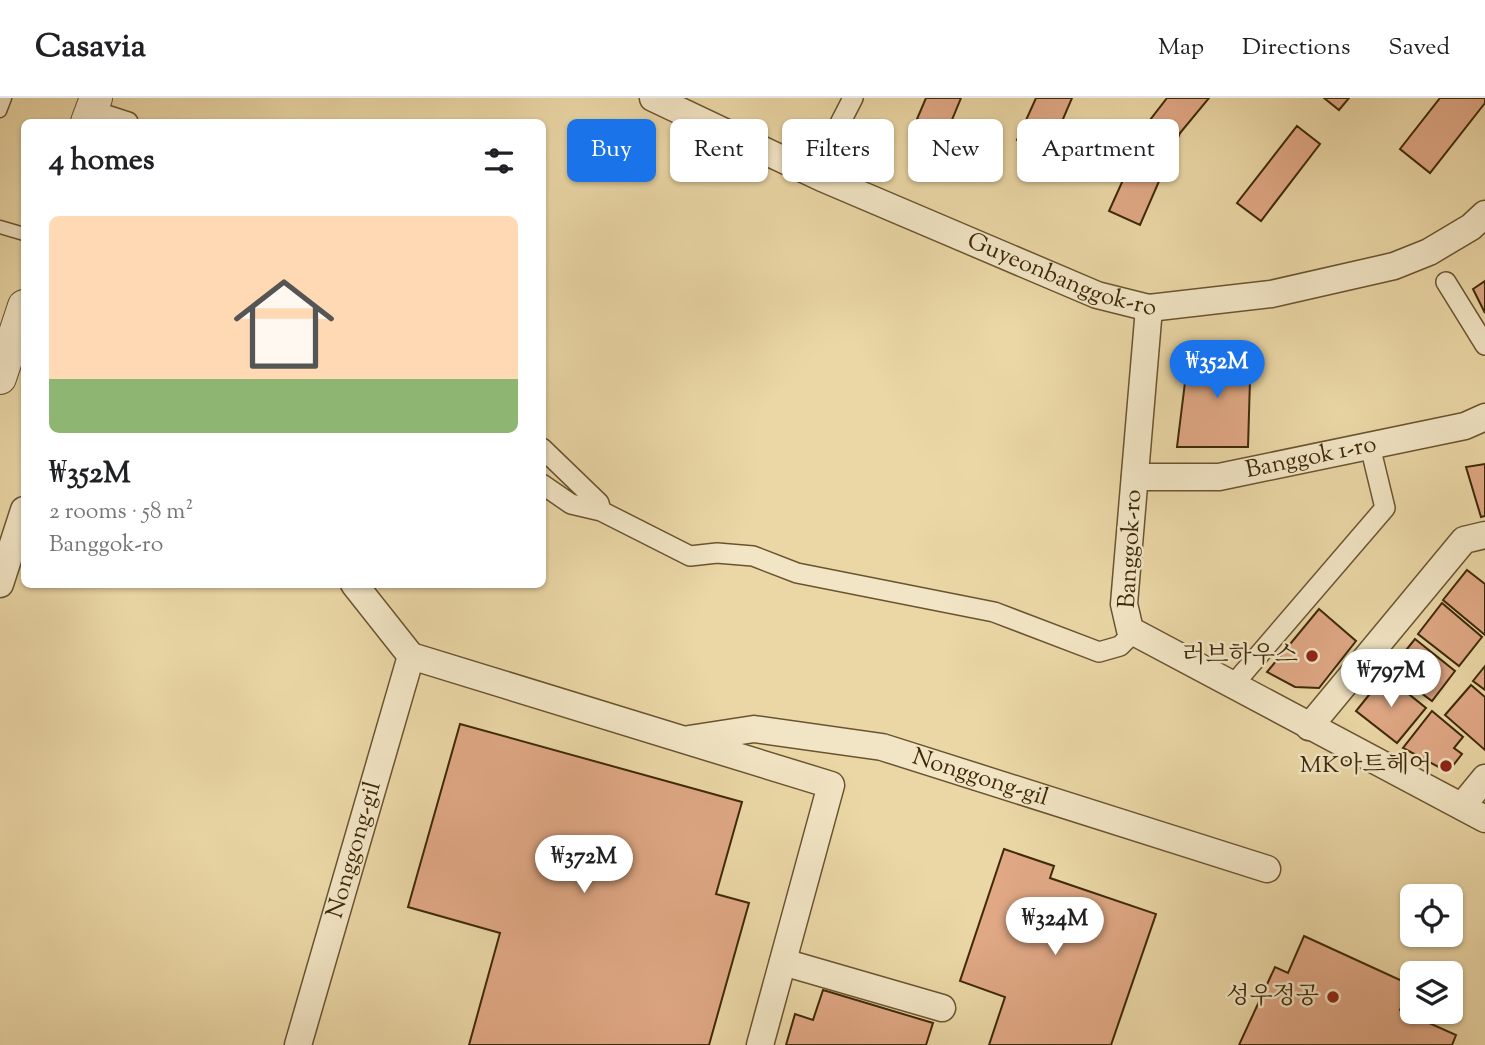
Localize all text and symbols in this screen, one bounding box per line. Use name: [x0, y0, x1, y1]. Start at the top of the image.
text: Casavia: [35, 24, 146, 72]
text: Map: [1158, 31, 1204, 65]
text: Directions: [1242, 31, 1350, 65]
text: Saved: [1388, 31, 1450, 65]
chip: Buy: [567, 119, 656, 182]
chip: Rent: [670, 119, 768, 182]
chip: Filters: [782, 119, 894, 182]
chip: New: [908, 119, 1003, 182]
chip: Apartment: [1017, 119, 1179, 182]
text: 4 homes: [49, 140, 155, 183]
icon: filters: [480, 142, 518, 180]
street label: Guyeonbanggok-ro: [961, 225, 1158, 326]
icon: home: [221, 261, 347, 387]
pin: ₩352M: [1168, 341, 1266, 400]
text: ₩352M: [1186, 346, 1248, 379]
street label: Banggok 1-ro: [1243, 428, 1380, 488]
text: ₩352M: [49, 453, 131, 496]
street label: Banggok-ro: [1111, 489, 1151, 609]
text: 2 rooms · 58 m²: [49, 496, 193, 529]
text: Banggok-ro: [49, 529, 163, 562]
place label: 러브하우스: [1182, 639, 1298, 673]
marker: 러브하우스: [1304, 648, 1320, 664]
pin: ₩797M: [1342, 650, 1440, 709]
text: ₩797M: [1357, 655, 1425, 688]
street label: Nonggong-gil: [908, 741, 1053, 816]
place label: MK아트헤어: [1300, 749, 1432, 783]
marker: MK아트헤어: [1438, 758, 1454, 774]
street label: Nonggong-gil: [319, 777, 391, 923]
pin: ₩372M: [535, 836, 633, 895]
text: ₩372M: [551, 841, 617, 874]
map controls: [1400, 884, 1463, 1024]
button: locate: [1400, 884, 1463, 947]
pin: ₩324M: [1006, 898, 1104, 957]
text: ₩324M: [1022, 903, 1088, 936]
button: layers: [1400, 961, 1463, 1024]
place label: 성우정공: [1226, 980, 1319, 1014]
marker: 성우정공: [1325, 989, 1341, 1005]

